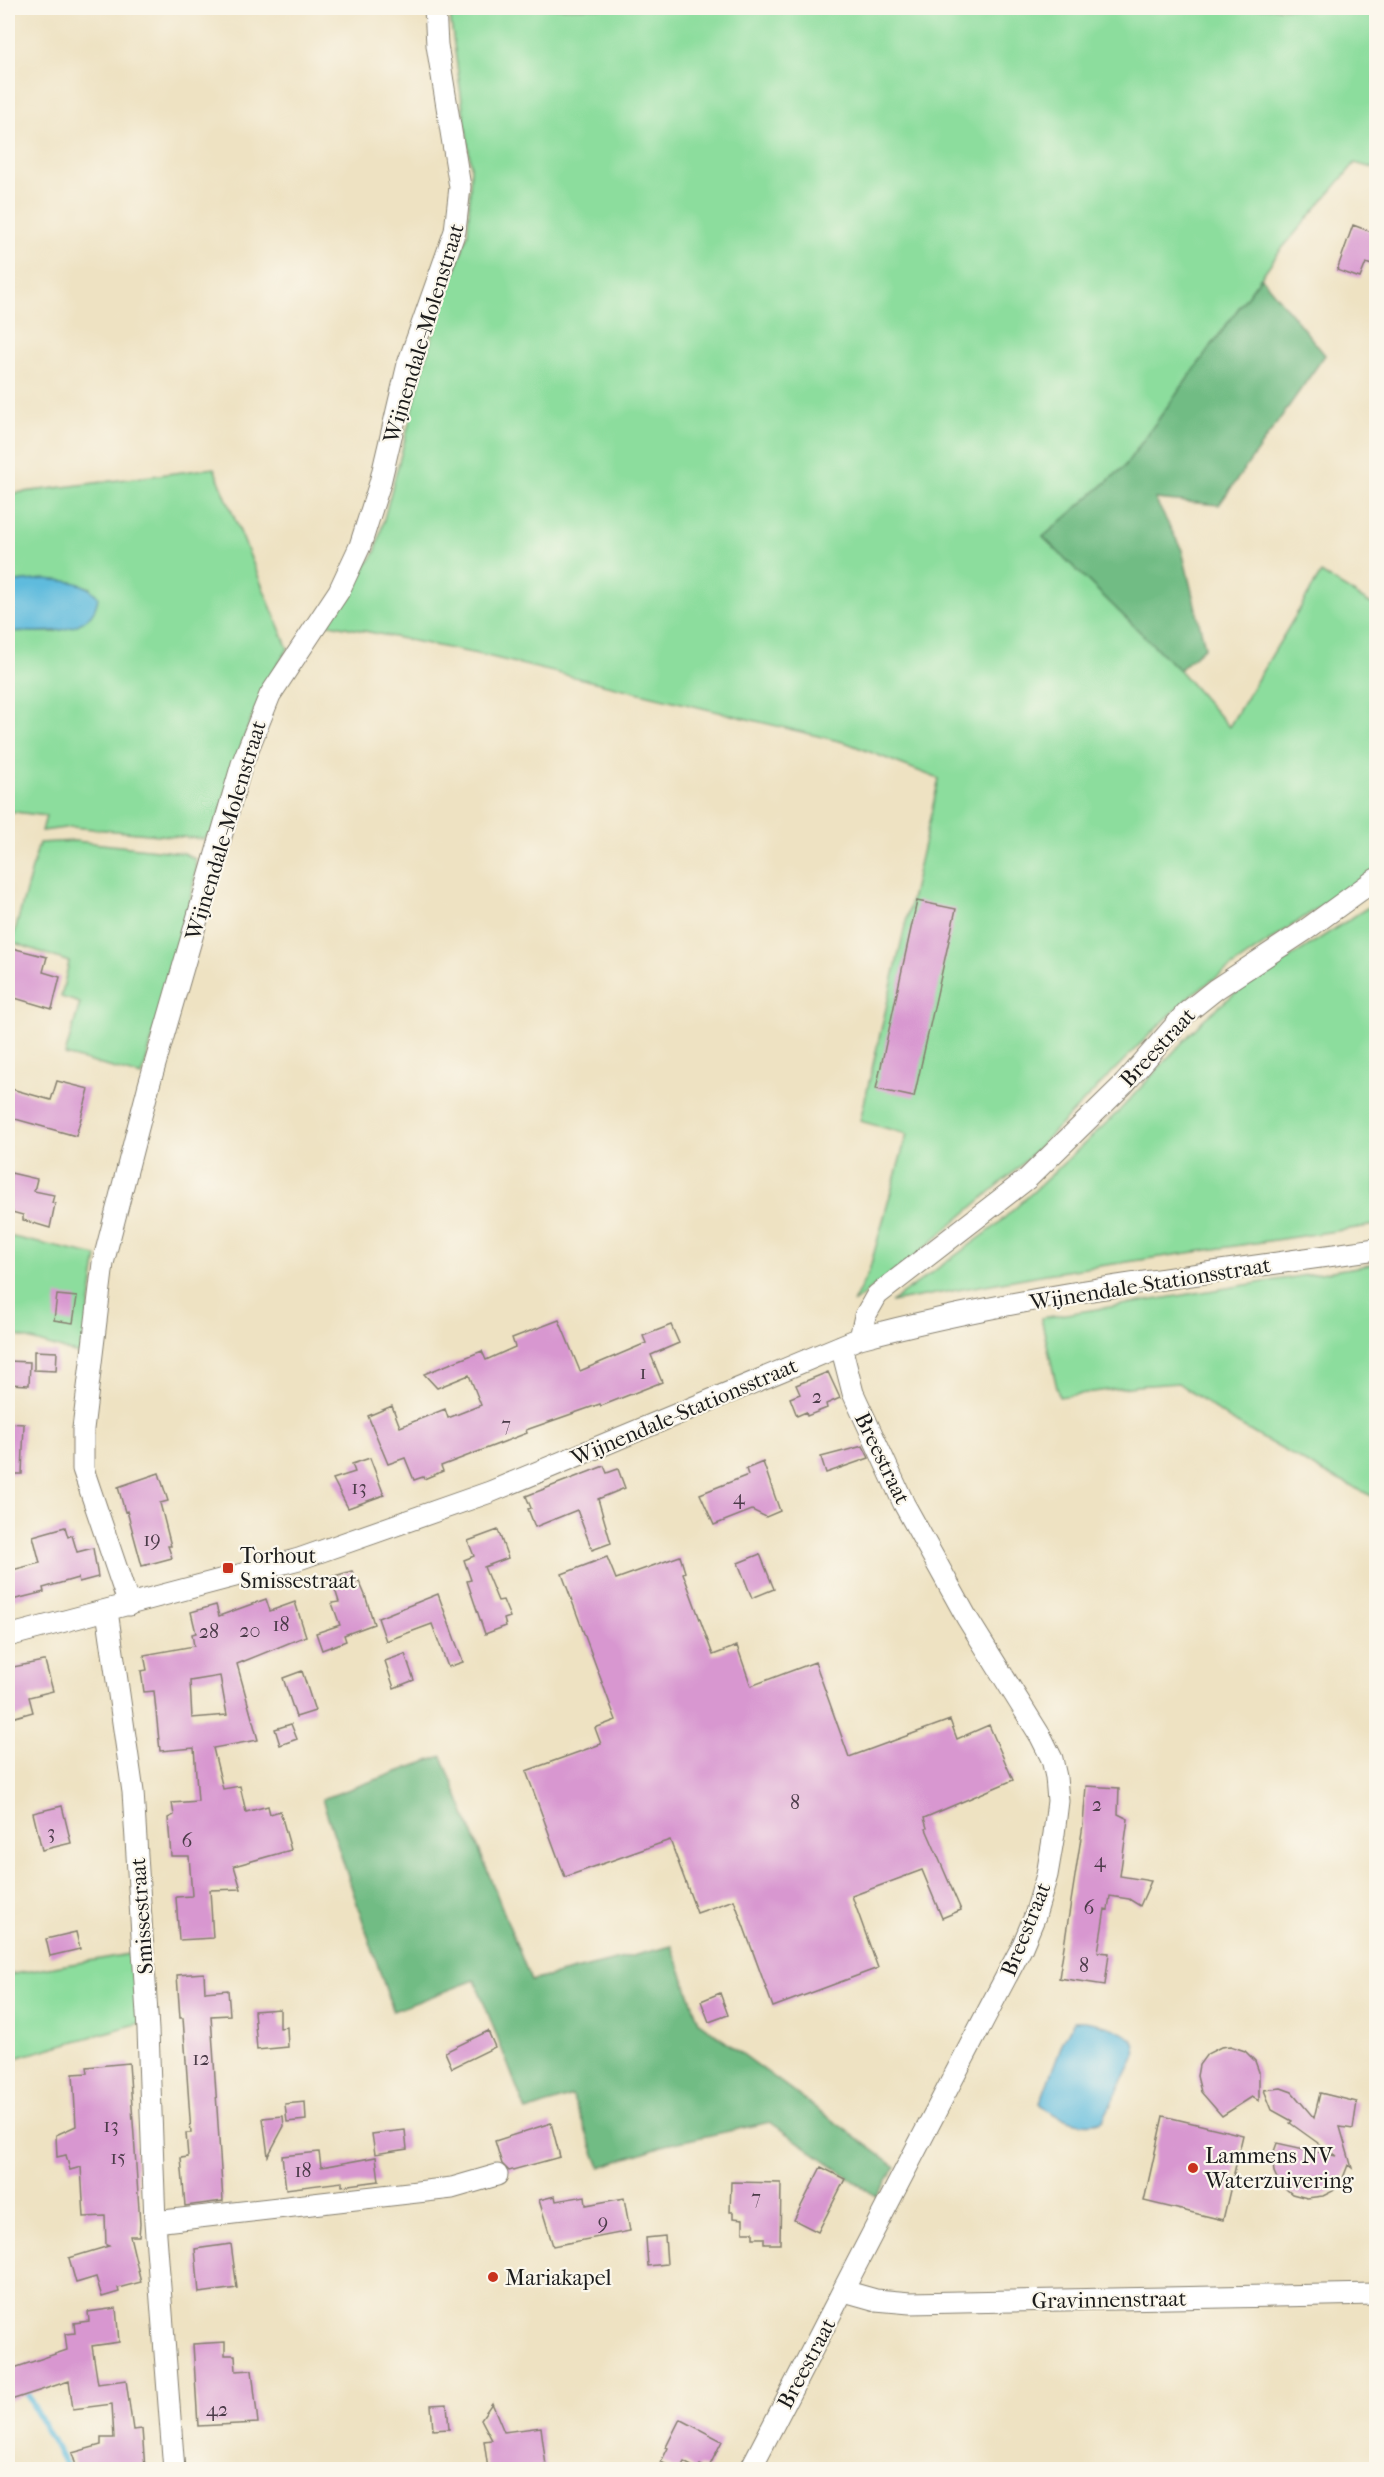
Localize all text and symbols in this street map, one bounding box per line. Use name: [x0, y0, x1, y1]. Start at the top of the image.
street label: Wijnendale-Molenstraat: [378, 220, 470, 447]
street label: Wijnendale-Molenstraat: [180, 717, 272, 944]
street label: Breestraat: [1115, 1003, 1201, 1093]
street label: Wijnendale-Stationsstraat: [1027, 1252, 1273, 1316]
street label: Wijnendale-Stationsstraat: [566, 1352, 802, 1472]
house number: 1: [639, 1361, 647, 1384]
house number: 2: [812, 1385, 822, 1408]
street label: Breestraat: [849, 1408, 916, 1509]
house number: 7: [501, 1413, 511, 1436]
house number: 13: [351, 1476, 367, 1499]
house number: 4: [733, 1486, 746, 1509]
house number: 19: [143, 1528, 161, 1551]
place label: Torhout Smissestraat: [240, 1543, 357, 1594]
marker: Torhout Smissestraat: [221, 1561, 235, 1575]
house number: 18: [272, 1613, 290, 1636]
house number: 20: [239, 1619, 261, 1642]
house number: 28: [199, 1620, 219, 1643]
house number: 8: [790, 1791, 800, 1814]
house number: 2: [1092, 1793, 1102, 1816]
house number: 3: [47, 1821, 55, 1844]
house number: 6: [182, 1829, 193, 1852]
house number: 4: [1094, 1849, 1107, 1872]
street label: Smissestraat: [125, 1857, 159, 1975]
street label: Breestraat: [995, 1879, 1057, 1980]
house number: 6: [1084, 1896, 1095, 1919]
house number: 8: [1079, 1954, 1089, 1977]
house number: 12: [192, 2047, 210, 2070]
house number: 13: [103, 2114, 119, 2137]
place label: Lammens NV Waterzuivering: [1204, 2143, 1354, 2194]
house number: 15: [110, 2146, 126, 2169]
house number: 18: [294, 2159, 312, 2182]
marker: Lammens NV Waterzuivering: [1186, 2161, 1200, 2175]
house number: 7: [751, 2186, 761, 2209]
house number: 9: [598, 2211, 608, 2234]
place label: Mariakapel: [505, 2265, 612, 2291]
marker: Mariakapel: [486, 2270, 500, 2284]
street label: Gravinnenstraat: [1031, 2286, 1187, 2314]
street label: Breestraat: [772, 2314, 842, 2413]
house number: 42: [206, 2398, 228, 2421]

